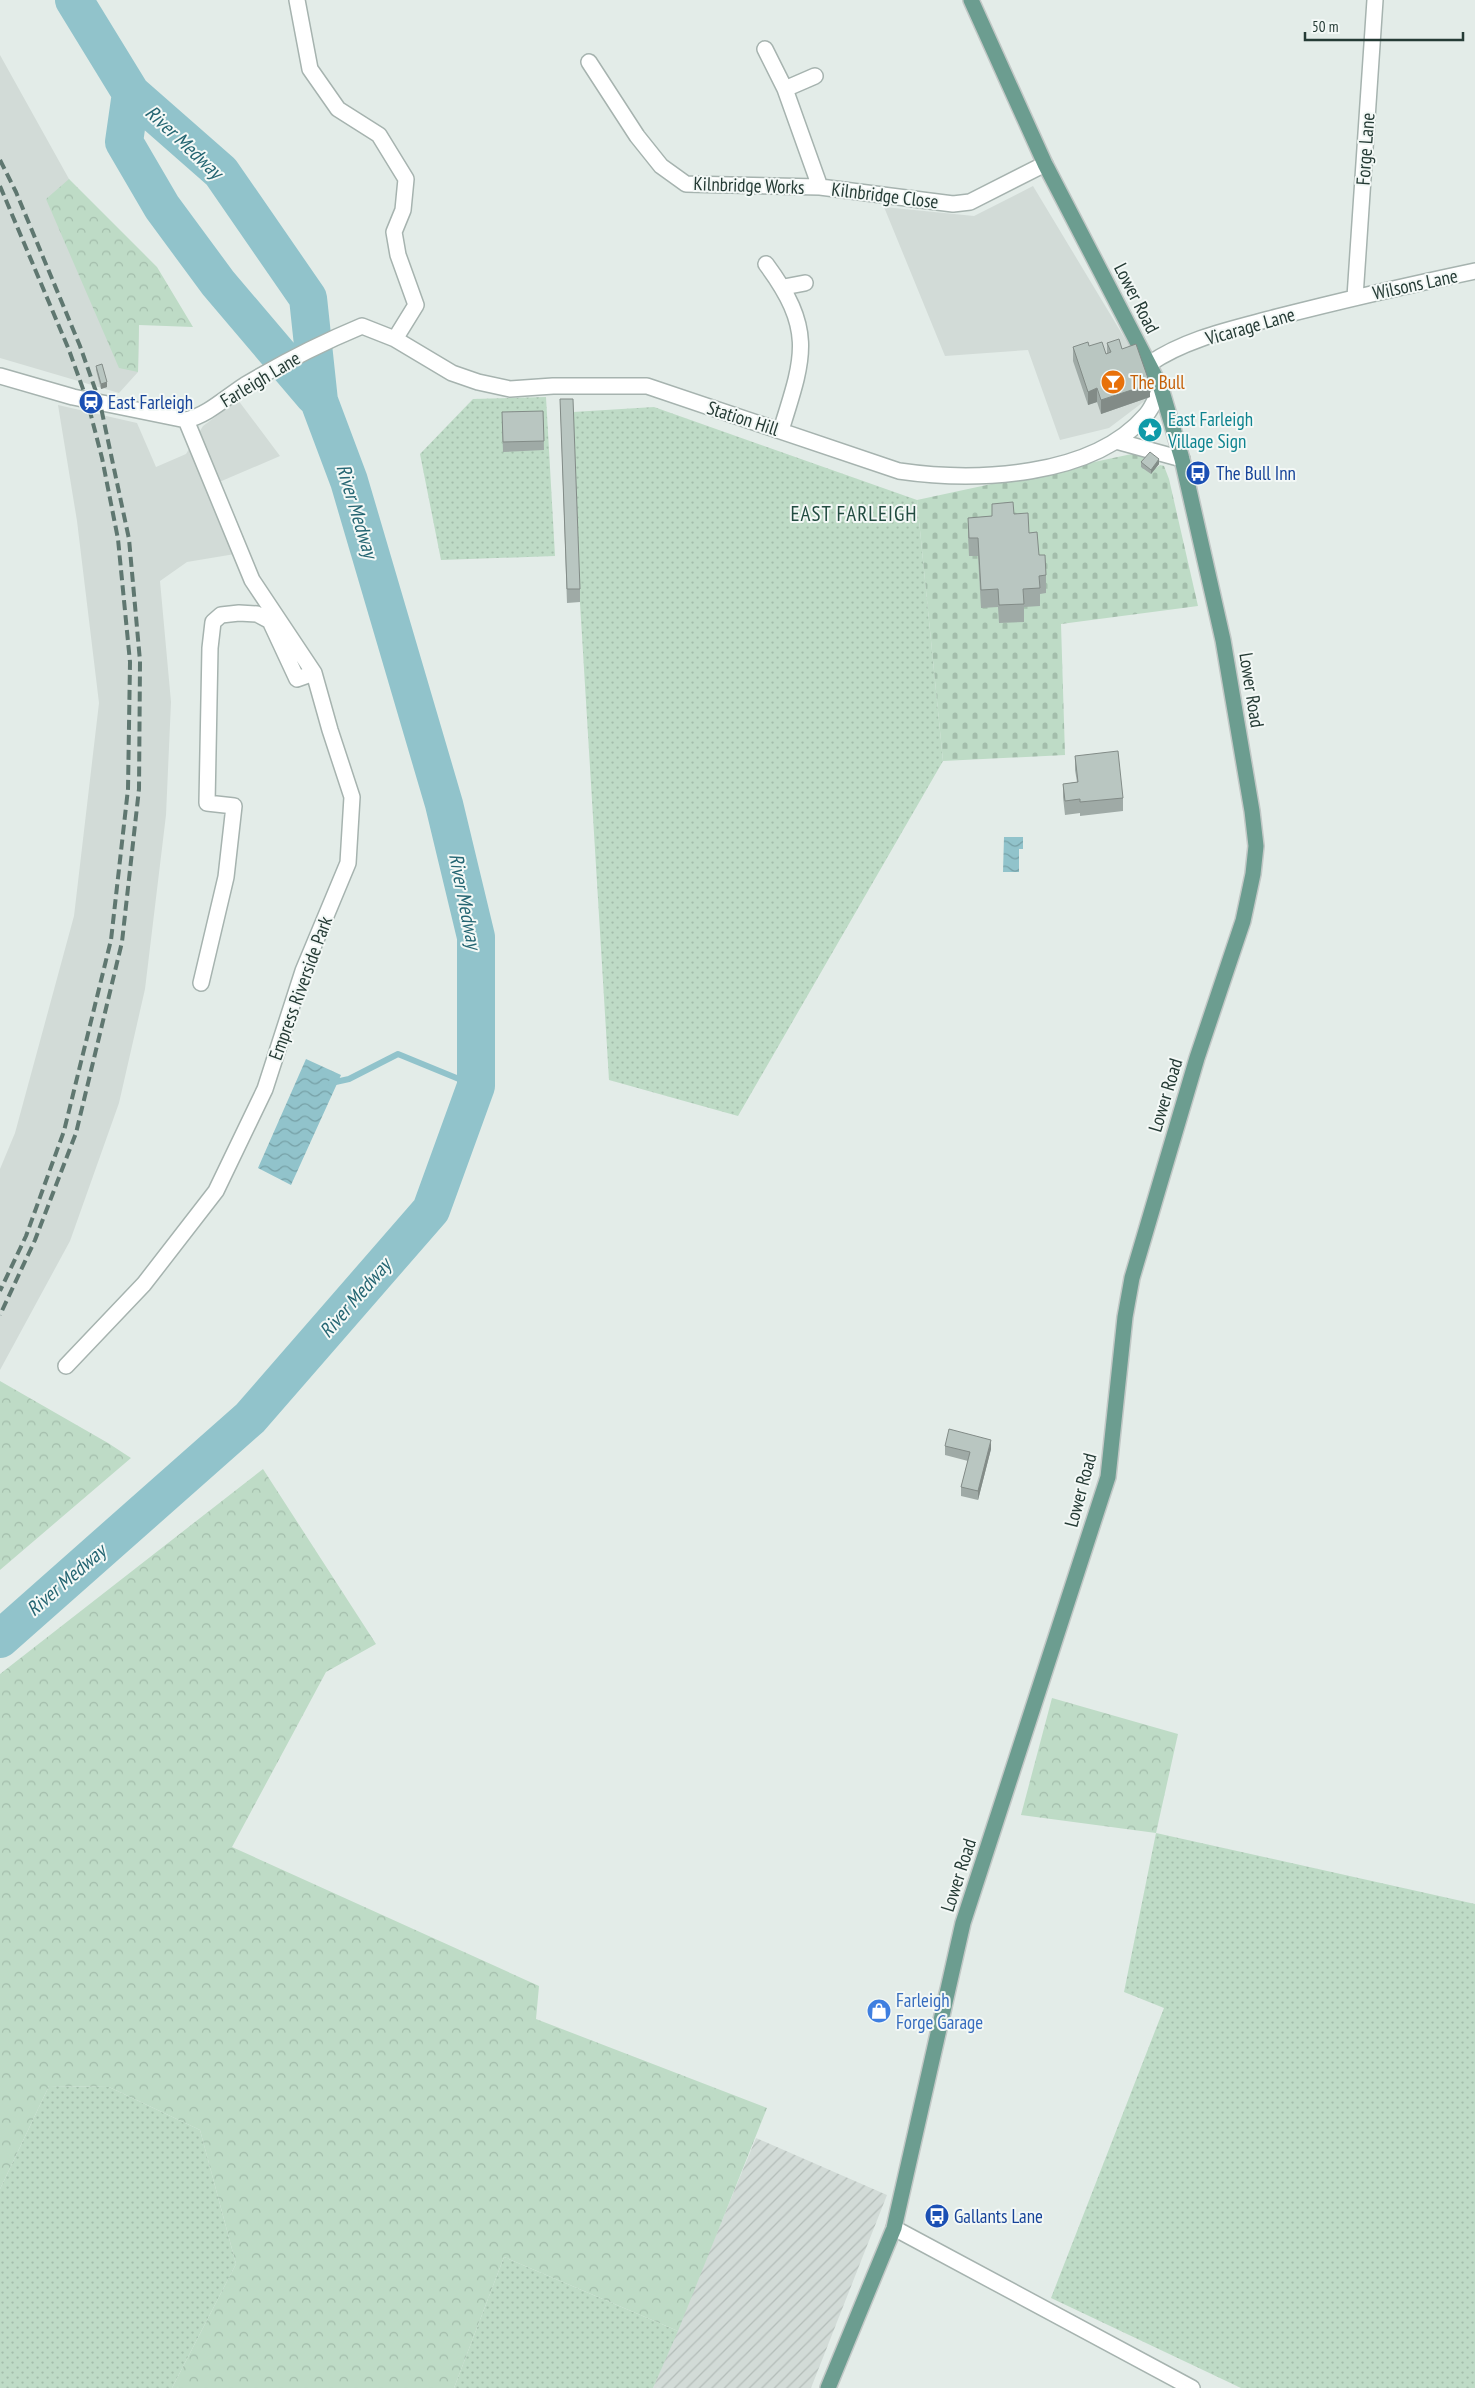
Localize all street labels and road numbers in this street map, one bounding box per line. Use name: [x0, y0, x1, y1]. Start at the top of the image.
street label: Forge Lane: [1350, 112, 1380, 186]
street label: Kilnbridge Works: [693, 171, 805, 199]
street label: Kilnbridge Close: [830, 177, 940, 213]
street label: Lower Road: [1109, 259, 1165, 337]
street label: Wilsons Lane: [1370, 263, 1460, 305]
street label: Vicarage Lane: [1202, 302, 1297, 350]
street label: Farleigh Lane: [216, 346, 304, 412]
street label: Station Hill: [704, 395, 782, 441]
street label: Lower Road: [1234, 651, 1270, 729]
street label: Empress Riverside Park: [263, 912, 337, 1063]
street label: Lower Road: [1142, 1055, 1188, 1135]
street label: Lower Road: [1059, 1450, 1101, 1530]
street label: Lower Road: [935, 1835, 981, 1915]

